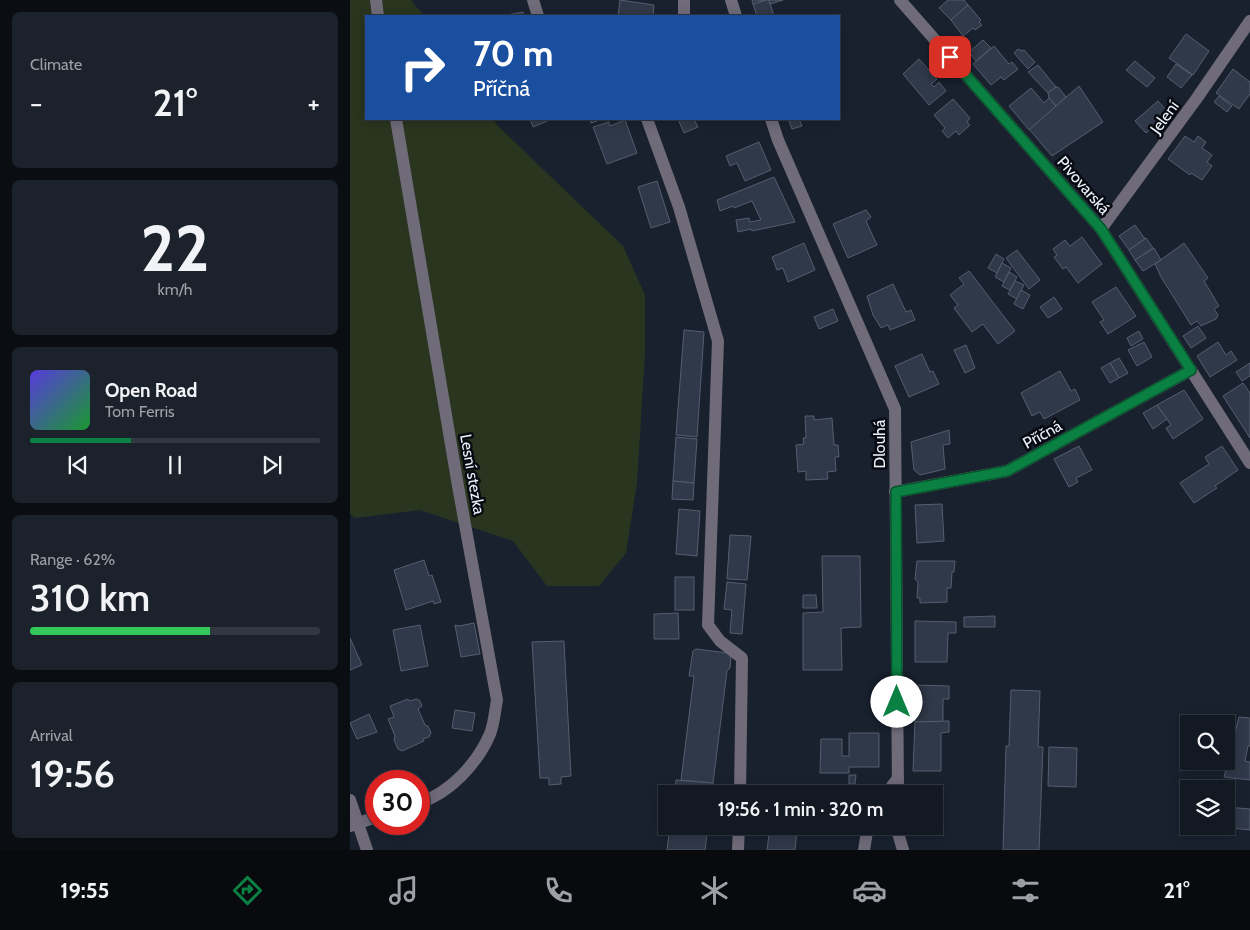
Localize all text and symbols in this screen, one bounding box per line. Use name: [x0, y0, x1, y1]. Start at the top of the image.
text: 70 m: [473, 32, 554, 75]
icon: right: [390, 35, 455, 100]
pin: [929, 36, 971, 78]
icon: arrive: [936, 43, 964, 71]
text: Climate: [30, 55, 82, 74]
text: Příčná: [473, 75, 530, 102]
text: 21°: [153, 79, 197, 126]
text: −: [30, 86, 42, 120]
text: +: [308, 86, 320, 120]
street label: Jelení: [1145, 97, 1183, 138]
street label: Pivovarská: [1053, 152, 1114, 218]
text: 22: [141, 208, 209, 287]
text: km/h: [157, 280, 193, 299]
text: Open Road: [105, 379, 197, 402]
text: Tom Ferris: [105, 402, 175, 421]
street label: Příčná: [1019, 416, 1065, 453]
street label: Dlouhá: [870, 419, 889, 468]
street label: Lesní stezka: [456, 433, 489, 516]
icon: previous: [64, 451, 92, 479]
icon: pause: [161, 451, 189, 479]
icon: next: [258, 451, 286, 479]
text: Range · 62%: [30, 550, 115, 569]
text: 310 km: [30, 574, 150, 621]
position arrow: [870, 675, 922, 727]
map controls: [1180, 715, 1235, 835]
button: search: [1180, 715, 1235, 770]
text: Arrival: [30, 726, 73, 745]
text: 19:56: [30, 750, 115, 797]
speed limit sign: 30: [365, 770, 430, 835]
button: layers: [1180, 780, 1235, 835]
text: 19:56 · 1 min · 320 m: [718, 798, 883, 821]
icon: directions: [230, 873, 265, 908]
icon: music: [386, 873, 421, 908]
icon: phone: [541, 873, 576, 908]
icon: climate: [697, 873, 732, 908]
icon: car: [852, 873, 887, 908]
icon: filters: [1008, 873, 1043, 908]
text: 19:55: [60, 877, 109, 904]
text: 21°: [1164, 877, 1190, 904]

